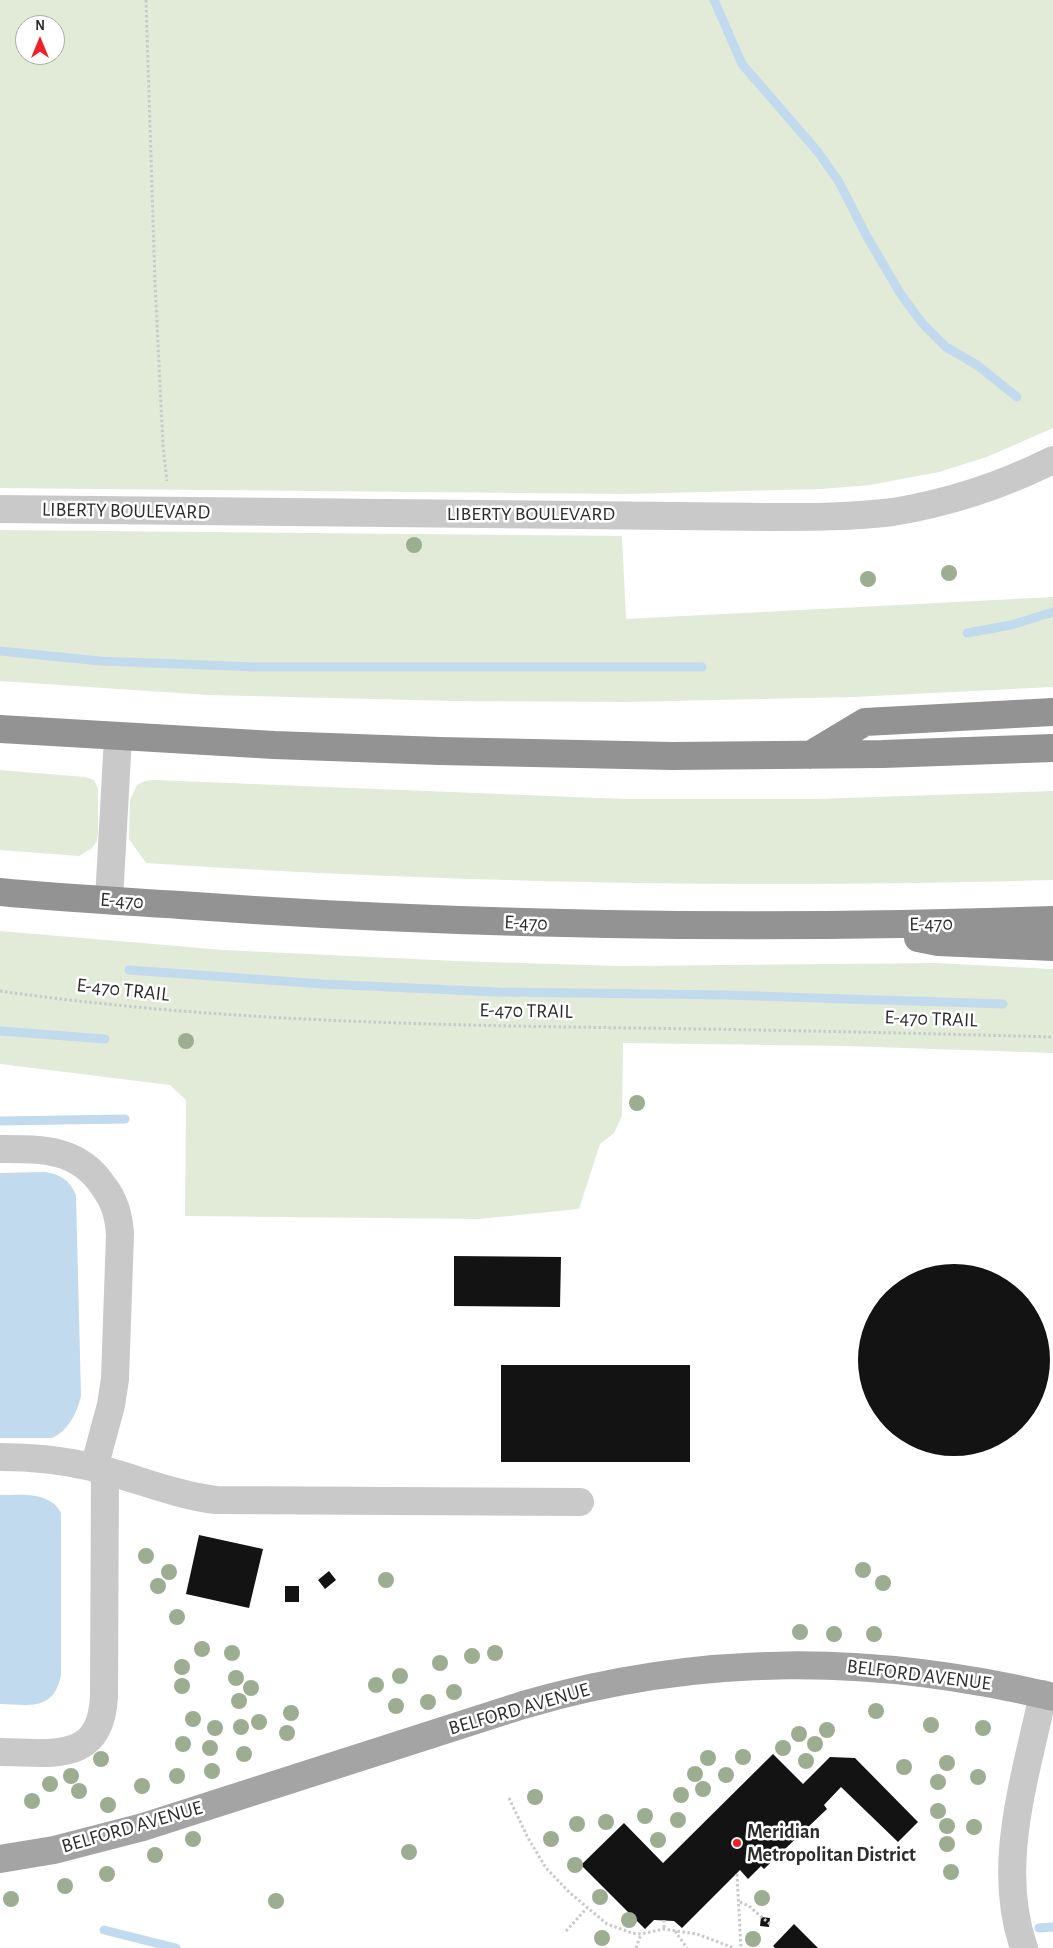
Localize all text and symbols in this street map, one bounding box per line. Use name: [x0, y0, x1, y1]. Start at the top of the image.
north arrow: [15, 15, 65, 65]
text: N: [35, 19, 45, 33]
street label: LIBERTY BOULEVARD: [42, 498, 210, 524]
street label: LIBERTY BOULEVARD: [447, 502, 615, 526]
street label: E-470: [99, 888, 145, 914]
street label: E-470: [504, 910, 548, 936]
street label: E-470: [909, 912, 953, 936]
street label: E-470 TRAIL: [75, 973, 171, 1007]
street label: E-470 TRAIL: [479, 998, 573, 1024]
street label: E-470 TRAIL: [884, 1005, 978, 1033]
street label: BELFORD AVENUE: [845, 1654, 993, 1696]
street label: BELFORD AVENUE: [446, 1677, 592, 1741]
street label: BELFORD AVENUE: [59, 1795, 205, 1859]
place label: Meridian Metropolitan District: [747, 1820, 916, 1867]
marker: Meridian Metropolitan District: [731, 1837, 743, 1849]

